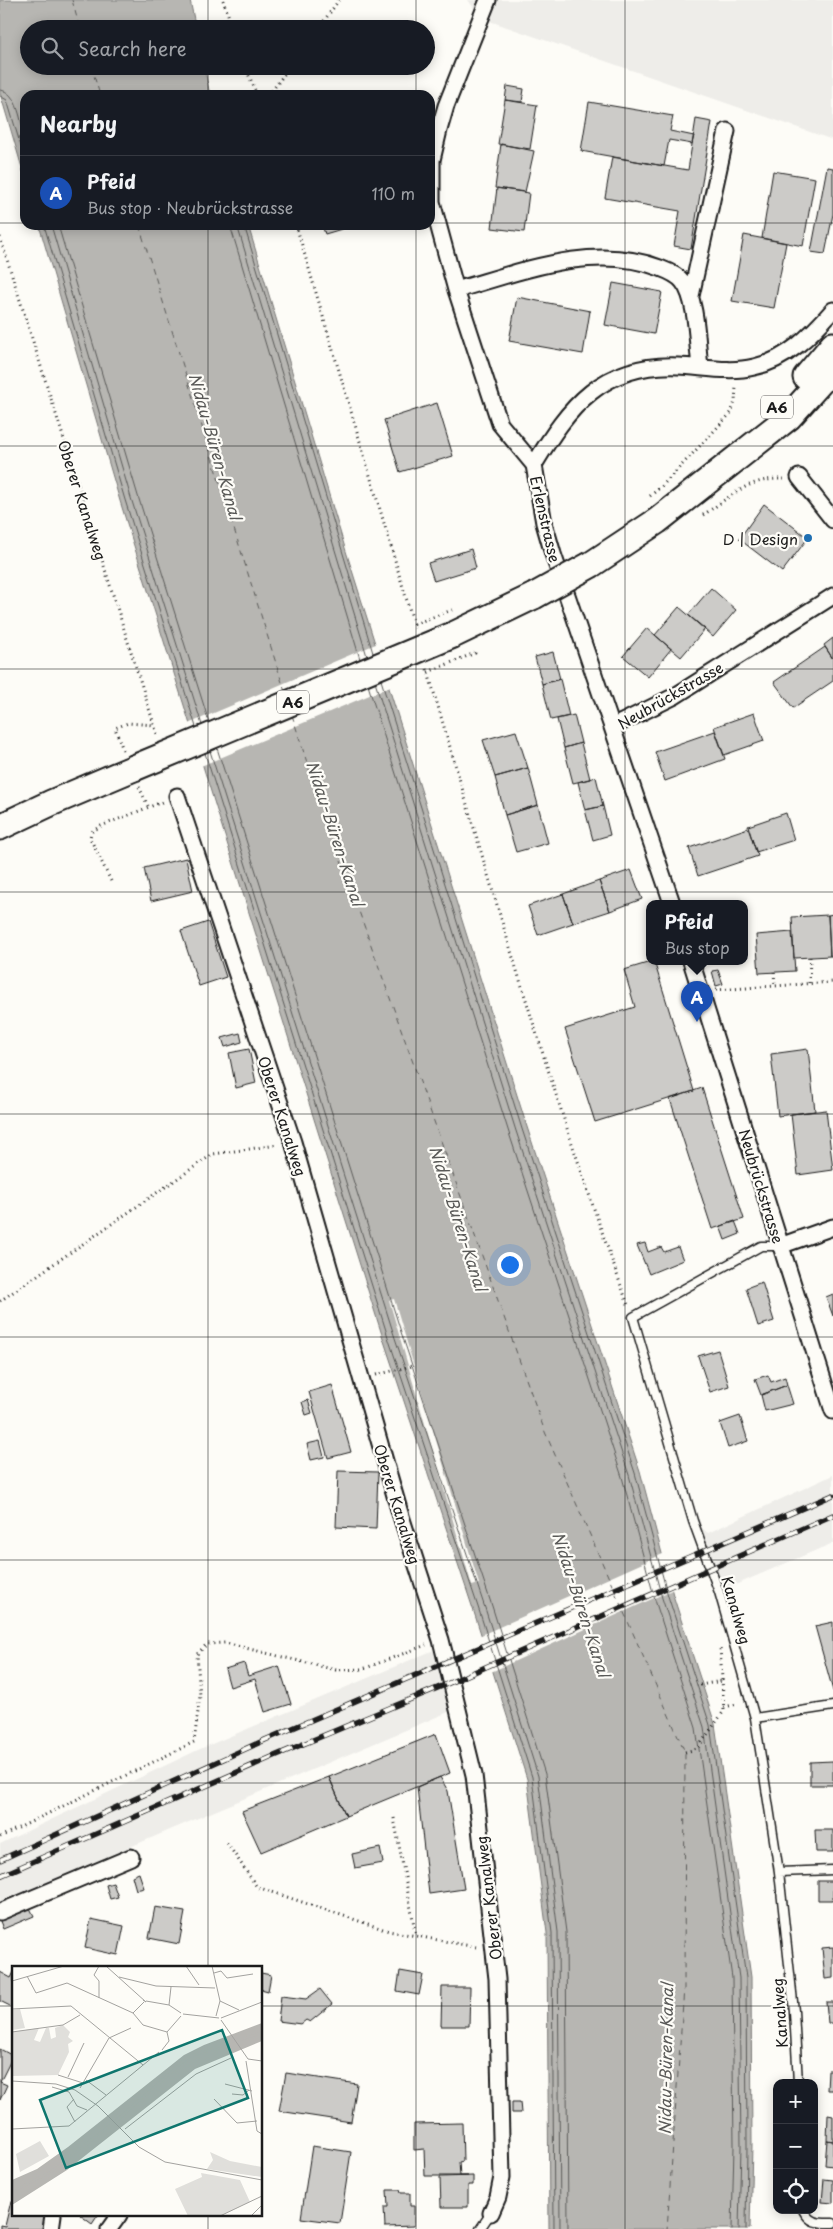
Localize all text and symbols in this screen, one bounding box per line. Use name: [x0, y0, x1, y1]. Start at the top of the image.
search box: [20, 20, 435, 75]
icon: search: [38, 34, 66, 62]
text: Search here: [78, 34, 187, 62]
text: Nearby: [40, 107, 117, 139]
text: Pfeid: [87, 167, 136, 195]
text: A: [50, 181, 62, 205]
text: 110 m: [372, 181, 415, 205]
text: Bus stop · Neubrückstrasse: [87, 195, 293, 219]
water label: Nidau-Büren-Kanal: [184, 370, 249, 525]
road number: A6: [761, 396, 793, 418]
street label: Oberer Kanalweg: [53, 437, 113, 563]
street label: Erlenstrasse: [525, 473, 567, 565]
place label: D | Design: [723, 527, 798, 550]
marker: D | Design: [802, 532, 814, 544]
street label: Neubrückstrasse: [613, 655, 727, 735]
road number: A6: [277, 690, 309, 714]
water label: Nidau-Büren-Kanal: [301, 757, 372, 911]
popup: [646, 900, 748, 965]
text: Pfeid: [664, 907, 713, 935]
text: Bus stop: [664, 935, 730, 959]
pin: A: [681, 981, 713, 1022]
street label: Oberer Kanalweg: [253, 1053, 313, 1179]
street label: Neubrückstrasse: [734, 1126, 790, 1246]
water label: Nidau-Büren-Kanal: [424, 1142, 495, 1296]
your location: [497, 1252, 523, 1278]
street label: Oberer Kanalweg: [369, 1441, 427, 1567]
water label: Nidau-Büren-Kanal: [547, 1528, 618, 1682]
street label: Kanalweg: [716, 1573, 758, 1647]
street label: Oberer Kanalweg: [469, 1835, 507, 1961]
inset map: [12, 1966, 262, 2216]
street label: Kanalweg: [765, 1977, 793, 2049]
water label: Nidau-Büren-Kanal: [652, 1980, 678, 2135]
map controls: [773, 2079, 818, 2214]
button: +: [773, 2079, 818, 2124]
button: −: [773, 2124, 818, 2169]
button: locate: [773, 2169, 818, 2214]

